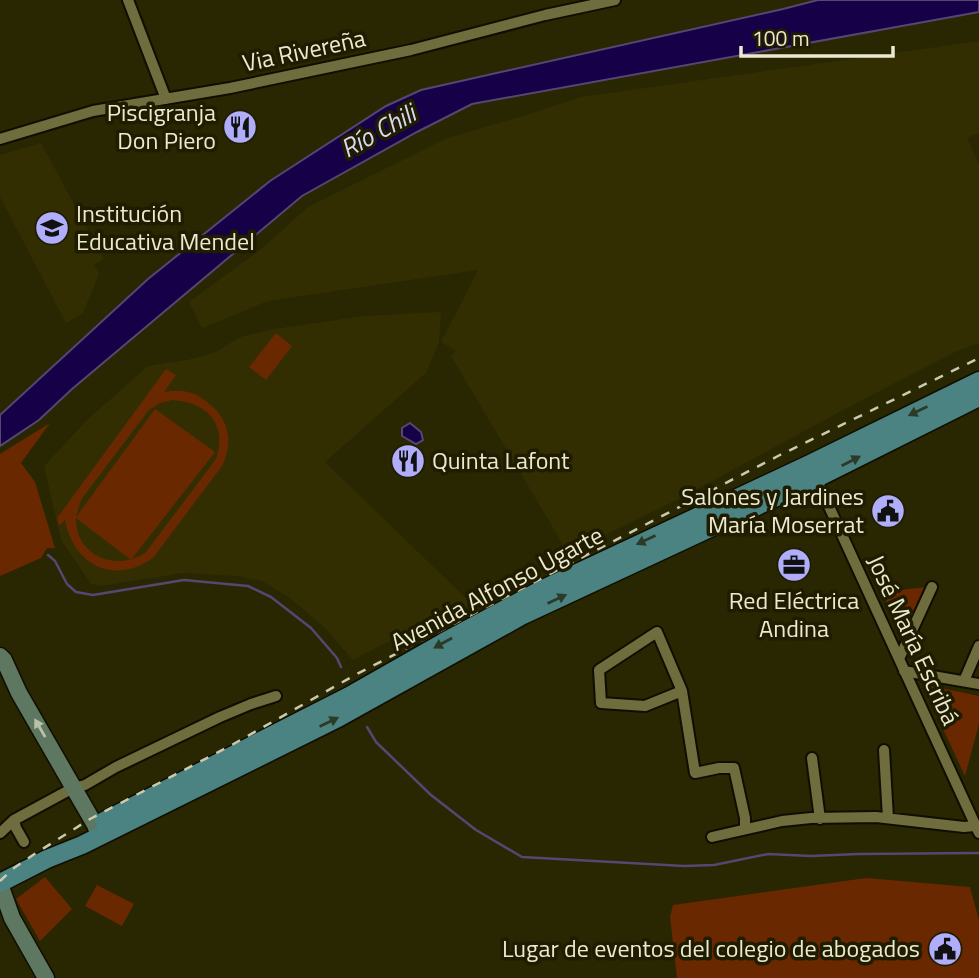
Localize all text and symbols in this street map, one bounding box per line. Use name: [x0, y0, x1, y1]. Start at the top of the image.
scale bar: [741, 14, 893, 58]
street label: Via Rivereña: [239, 19, 369, 81]
text: 100 m: [752, 22, 809, 54]
water label: Río Chili: [333, 93, 425, 167]
place label: Piscigranja Don Piero: [107, 94, 216, 158]
restaurant icon: Piscigranja Don Piero: [221, 108, 259, 146]
place label: Institución Educativa Mendel: [76, 195, 255, 259]
school or university icon: Institución Educativa Mendel: [33, 209, 71, 247]
one-way arrow: [908, 405, 928, 417]
restaurant icon: Quinta Lafont: [389, 442, 427, 480]
place label: Quinta Lafont: [432, 442, 570, 478]
one-way arrow: [841, 455, 861, 466]
place label: Salones y Jardines María Moserrat: [681, 478, 865, 542]
public building icon: Salones y Jardines María Moserrat: [869, 492, 907, 530]
street label: Avenida Alfonso Ugarte: [384, 517, 609, 659]
one-way arrow: [636, 534, 656, 546]
office icon: Red Eléctrica Andina: [775, 546, 813, 584]
street label: José María Escribá: [859, 548, 969, 731]
place label: Red Eléctrica Andina: [729, 582, 859, 646]
one-way arrow: [547, 593, 567, 605]
one-way arrow: [433, 637, 452, 649]
one-way arrow: [319, 717, 339, 728]
one-way arrow: [33, 719, 46, 738]
place label: Lugar de eventos del colegio de abogados: [502, 930, 920, 966]
public building icon: Lugar de eventos del colegio de abogados: [926, 930, 964, 968]

